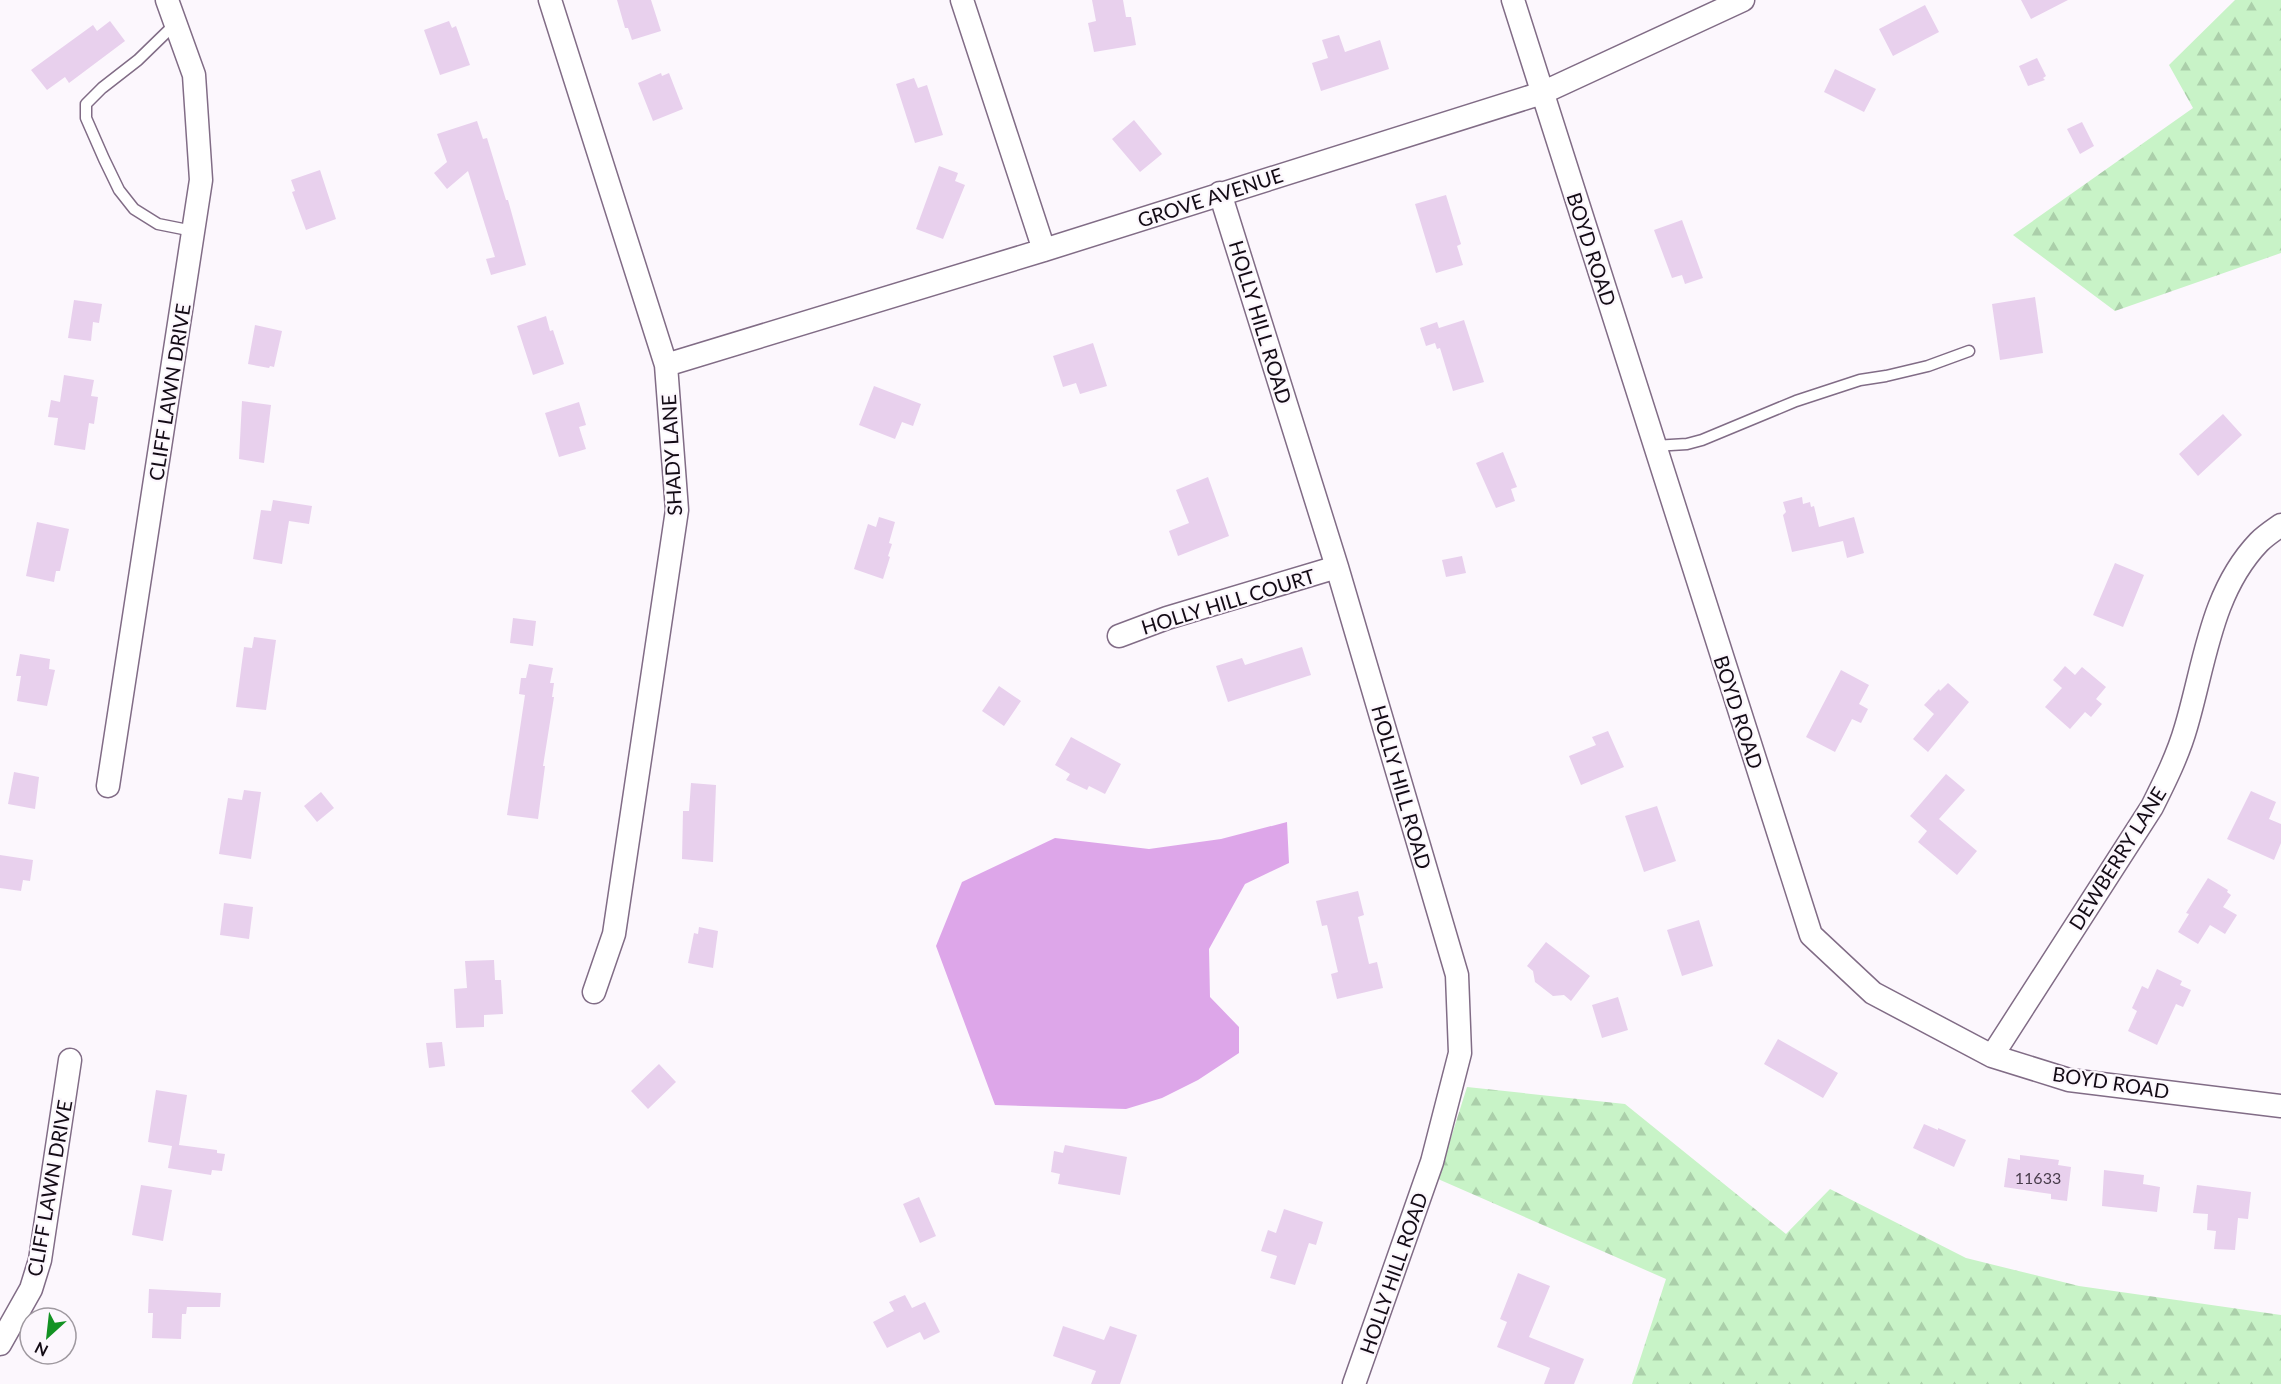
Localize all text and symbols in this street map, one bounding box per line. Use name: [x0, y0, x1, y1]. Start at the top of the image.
street label: GROVE AVENUE: [1134, 162, 1286, 232]
street label: BOYD ROAD: [1562, 189, 1622, 309]
street label: HOLLY HILL ROAD: [1225, 237, 1297, 407]
street label: CLIFF LAWN DRIVE: [143, 302, 195, 482]
street label: SHADY LANE: [656, 394, 686, 516]
street label: HOLLY HILL COURT: [1138, 563, 1318, 639]
street label: BOYD ROAD: [1709, 652, 1769, 772]
street label: HOLLY HILL ROAD: [1367, 702, 1437, 872]
street label: DEWBERRY LANE: [2063, 782, 2171, 934]
street label: BOYD ROAD: [2051, 1061, 2171, 1103]
street label: CLIFF LAWN DRIVE: [22, 1098, 76, 1278]
house number: 11633: [2015, 1168, 2061, 1187]
street label: HOLLY HILL ROAD: [1354, 1189, 1432, 1357]
north arrow: [18, 1306, 78, 1366]
text: N: [31, 1339, 51, 1361]

